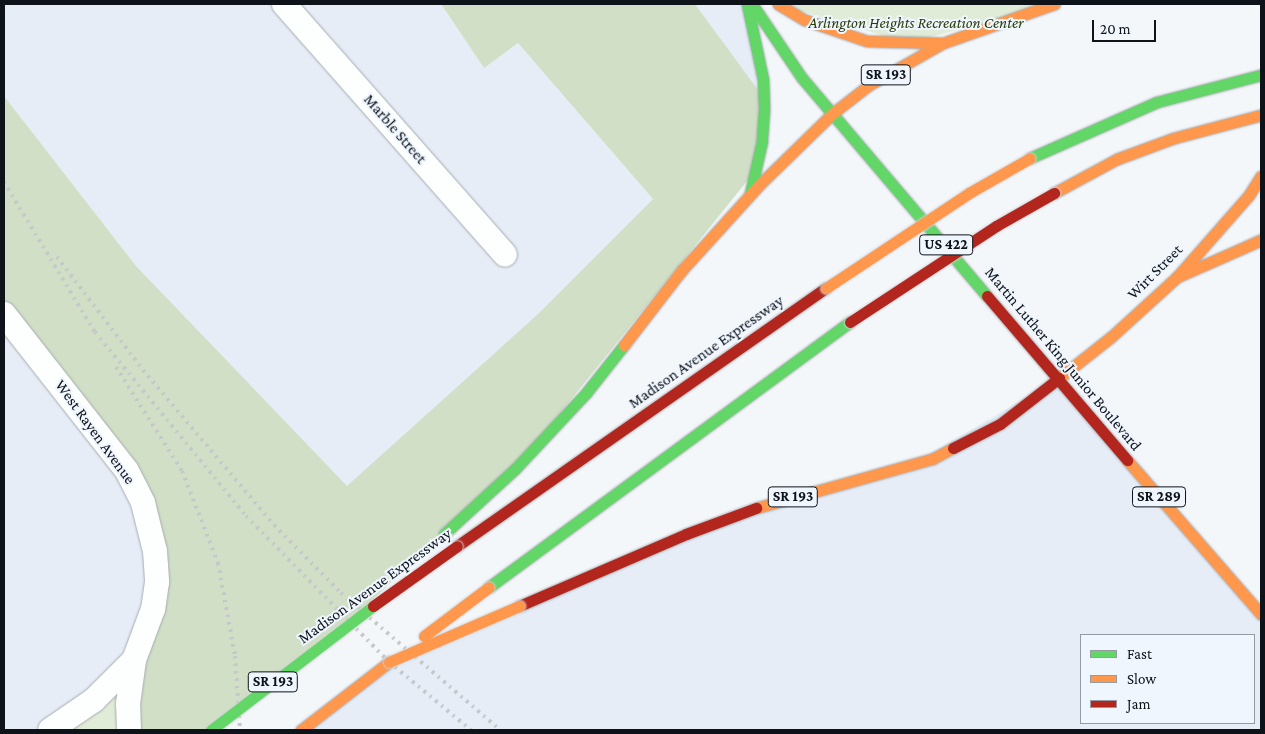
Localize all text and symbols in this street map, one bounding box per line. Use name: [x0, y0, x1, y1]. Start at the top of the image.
scale bar: [1095, 10, 1159, 42]
park label: Arlington Heights Recreation Center: [808, 13, 1024, 33]
text: 20 m: [1100, 21, 1131, 37]
road number: SR 193: [860, 62, 912, 88]
street label: Marble Street: [359, 90, 431, 168]
road number: US 422: [918, 232, 974, 258]
street label: Wirt Street: [1123, 240, 1187, 304]
street label: Martin Luther King Junior Boulevard: [981, 263, 1145, 455]
street label: Madison Avenue Expressway: [625, 291, 787, 413]
street label: West Rayen Avenue: [51, 376, 139, 488]
road number: SR 193: [767, 484, 819, 510]
road number: SR 289: [1132, 484, 1186, 510]
street label: Madison Avenue Expressway: [295, 524, 455, 648]
legend: [1080, 634, 1255, 724]
text: Fast: [1127, 646, 1152, 662]
road number: SR 193: [247, 670, 299, 694]
text: Slow: [1127, 671, 1156, 687]
text: Jam: [1127, 696, 1150, 712]

